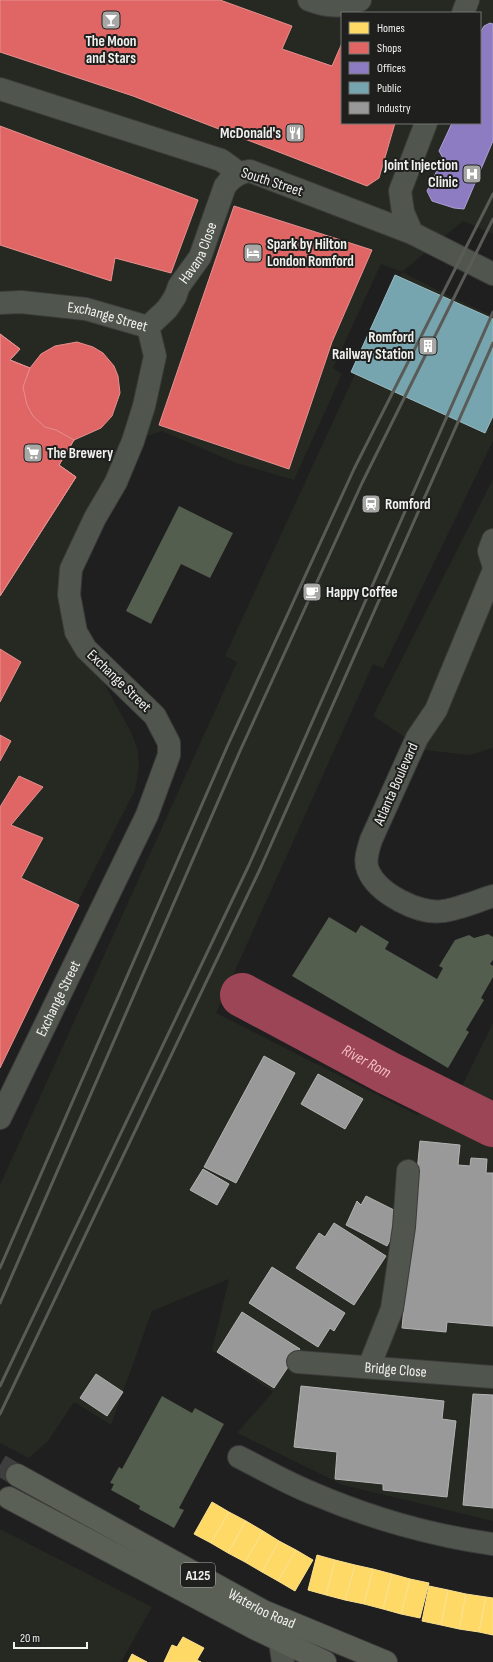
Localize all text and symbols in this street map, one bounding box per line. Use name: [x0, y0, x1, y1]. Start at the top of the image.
bar icon: The Moon and Stars: [100, 9, 122, 31]
legend: [341, 12, 481, 124]
text: Homes: [377, 21, 405, 36]
place label: The Moon and Stars: [85, 32, 137, 68]
text: Shops: [377, 41, 402, 56]
text: Offices: [377, 61, 406, 76]
text: Public: [377, 81, 402, 96]
text: Industry: [377, 101, 411, 116]
restaurant icon: McDonald's: [284, 122, 306, 144]
place label: McDonald's: [220, 124, 281, 143]
place label: Joint Injection Clinic: [383, 156, 458, 192]
street label: South Street: [239, 163, 306, 201]
hospital icon: Joint Injection Clinic: [461, 163, 483, 185]
street label: Havana Close: [174, 220, 221, 287]
place label: Spark by Hilton London Romford: [267, 235, 354, 271]
hotel icon: Spark by Hilton London Romford: [242, 242, 264, 264]
street label: Exchange Street: [67, 298, 150, 336]
place label: Romford Railway Station: [332, 328, 414, 364]
building icon: Romford Railway Station: [417, 335, 439, 357]
supermarket icon: The Brewery: [22, 442, 44, 464]
place label: The Brewery: [47, 444, 114, 463]
station icon: Romford: [360, 493, 382, 515]
place label: Romford: [385, 495, 431, 514]
cafe icon: Happy Coffee: [301, 581, 323, 603]
place label: Happy Coffee: [326, 583, 398, 602]
street label: Exchange Street: [83, 646, 155, 717]
street label: Atlanta Boulevard: [369, 740, 423, 829]
street label: Exchange Street: [32, 957, 85, 1039]
water label: River Rom: [339, 1041, 394, 1082]
street label: Bridge Close: [364, 1358, 427, 1381]
road number: A125: [181, 1563, 215, 1587]
street label: Waterloo Road: [225, 1584, 298, 1633]
scale bar: [14, 1624, 87, 1650]
text: 20 m: [20, 1631, 40, 1646]

